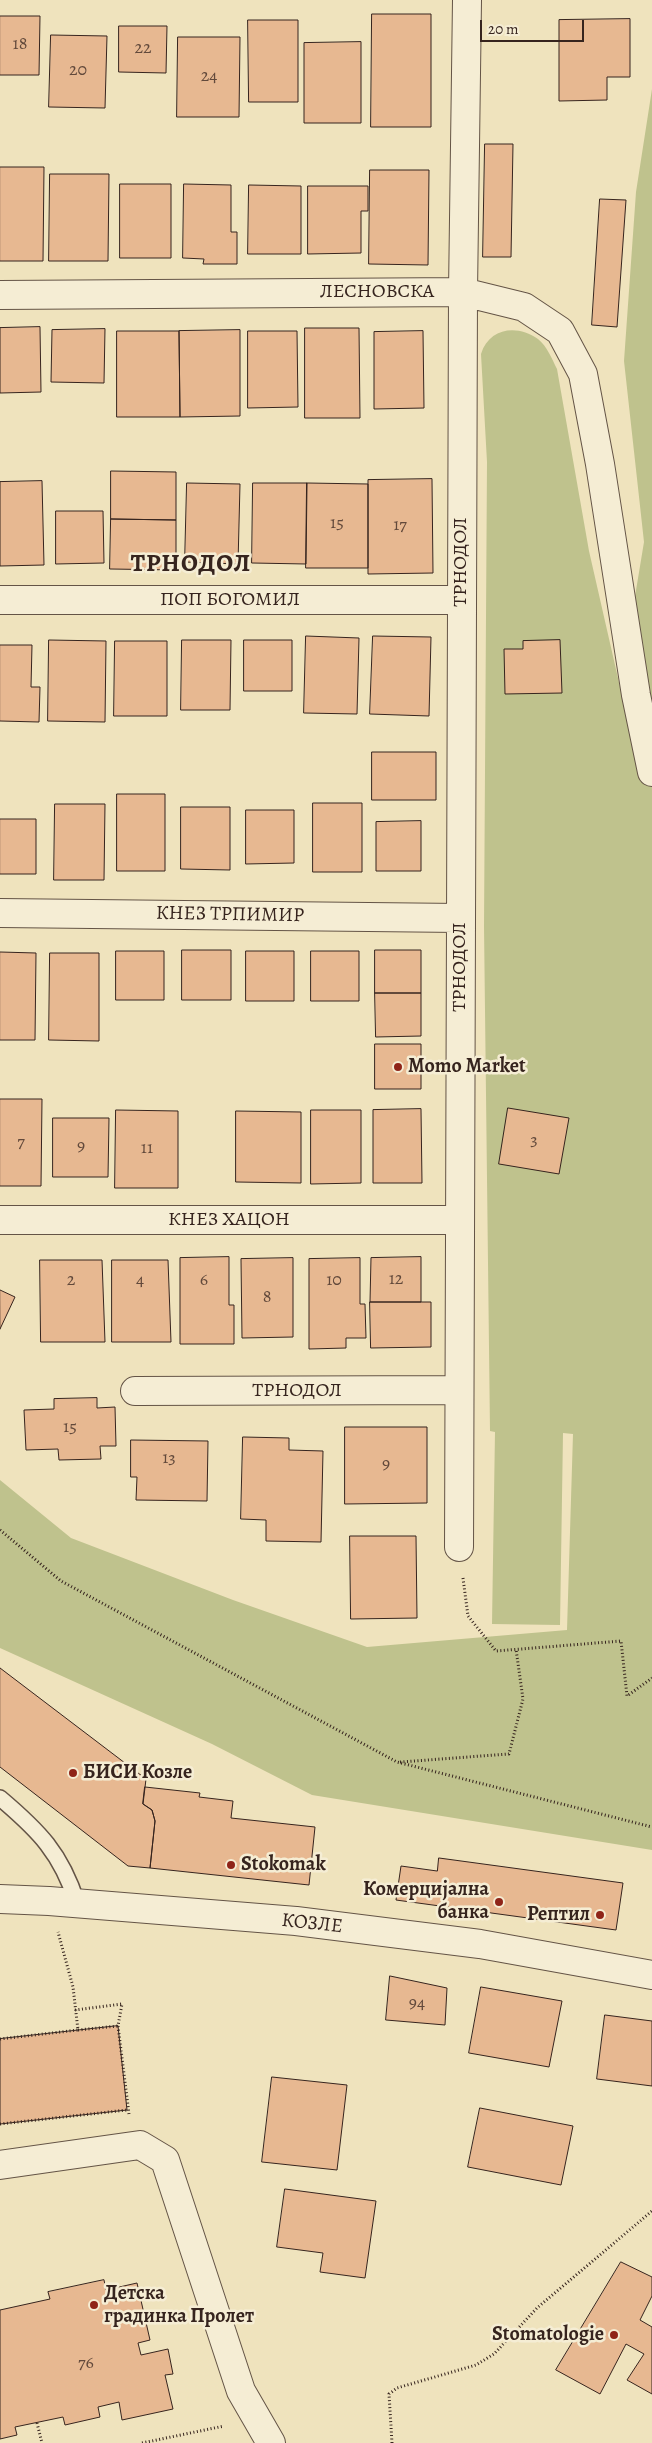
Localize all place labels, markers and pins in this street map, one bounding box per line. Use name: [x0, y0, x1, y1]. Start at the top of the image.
place label: Momo Market: [408, 1055, 526, 1079]
marker: Momo Market: [392, 1061, 404, 1073]
place label: БИСИ Козле: [83, 1761, 192, 1785]
marker: БИСИ Козле: [67, 1767, 79, 1779]
place label: Stokomak: [241, 1853, 326, 1877]
marker: Stokomak: [225, 1859, 237, 1871]
place label: Комерцијална банка: [363, 1878, 489, 1925]
marker: Комерцијална банка: [493, 1896, 505, 1908]
place label: Рептил: [527, 1903, 590, 1927]
marker: Рептил: [594, 1909, 606, 1921]
place label: Детска градинка Пролет: [104, 2282, 254, 2329]
marker: Детска градинка Пролет: [88, 2299, 100, 2311]
place label: Stomatologie: [492, 2323, 604, 2347]
marker: Stomatologie: [608, 2329, 620, 2341]

